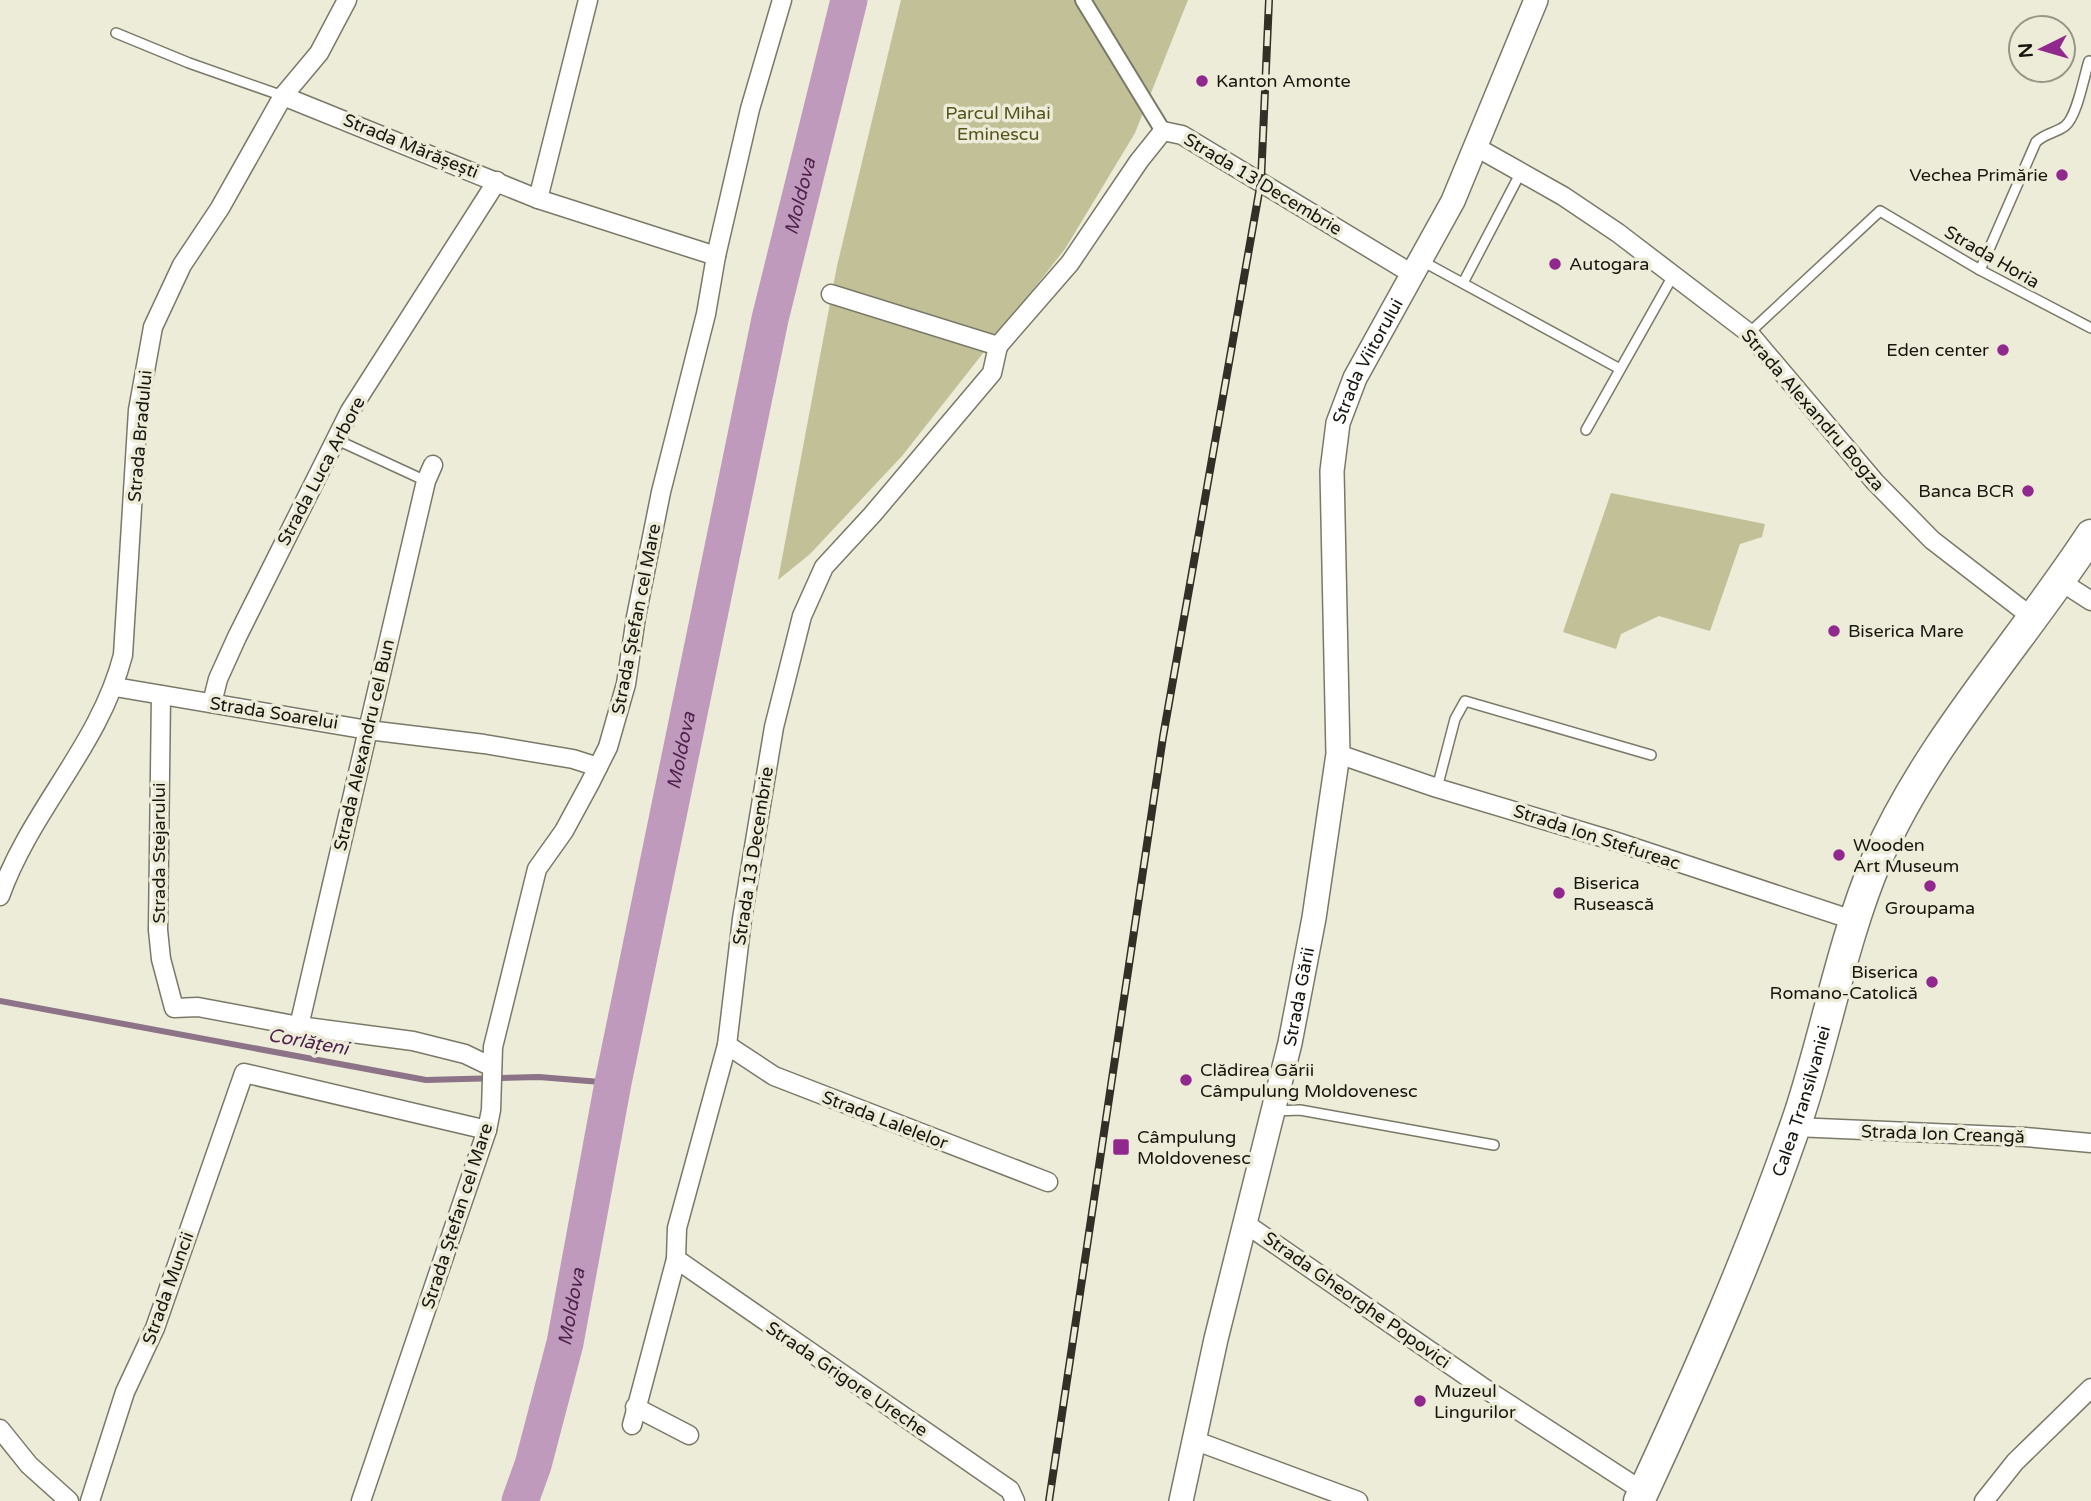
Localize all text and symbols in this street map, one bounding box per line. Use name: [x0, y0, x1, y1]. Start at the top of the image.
north arrow: [2007, 14, 2077, 84]
text: N: [2014, 42, 2038, 59]
place label: Kanton Amonte: [1216, 70, 1351, 92]
marker: Kanton Amonte: [1194, 73, 1210, 89]
park label: Parcul Mihai Eminescu: [945, 102, 1051, 145]
street label: Strada Mărășești: [340, 109, 482, 183]
street label: Strada 13 Decembrie: [1180, 128, 1346, 240]
water label: Moldova: [780, 154, 821, 237]
place label: Vechea Primărie: [1909, 164, 2048, 186]
marker: Vechea Primărie: [2054, 167, 2070, 183]
street label: Strada Horia: [1940, 221, 2044, 293]
place label: Autogara: [1569, 253, 1649, 275]
marker: Autogara: [1547, 256, 1563, 272]
street label: Strada Viitorului: [1328, 294, 1408, 427]
street label: Strada Alexandru Bogza: [1737, 325, 1889, 495]
place label: Eden center: [1886, 339, 1989, 361]
marker: Eden center: [1995, 342, 2011, 358]
street label: Strada Bradului: [123, 369, 157, 503]
street label: Strada Luca Arbore: [272, 393, 370, 549]
place label: Banca BCR: [1918, 480, 2014, 502]
marker: Banca BCR: [2020, 483, 2036, 499]
street label: Strada Ștefan cel Mare: [607, 522, 665, 716]
place label: Biserica Mare: [1848, 620, 1964, 642]
marker: Biserica Mare: [1826, 623, 1842, 639]
street label: Strada Alexandru cel Bun: [329, 637, 399, 853]
street label: Strada Soarelui: [208, 692, 340, 734]
water label: Moldova: [663, 709, 700, 791]
street label: Strada 13 Decembrie: [728, 765, 778, 947]
street label: Strada Stejarului: [148, 783, 170, 923]
street label: Strada Ion Stefureac: [1511, 800, 1683, 874]
place label: Wooden Art Museum: [1853, 834, 1959, 877]
marker: Wooden Art Museum: [1831, 847, 1847, 863]
place label: Biserica Rusească: [1573, 872, 1654, 915]
marker: Groupama: [1922, 878, 1938, 894]
marker: Biserica Rusească: [1551, 885, 1567, 901]
place label: Groupama: [1885, 897, 1975, 919]
street label: Strada Gării: [1279, 945, 1319, 1048]
place label: Biserica Romano-Catolică: [1770, 961, 1918, 1004]
marker: Biserica Romano-Catolică: [1924, 974, 1940, 990]
street label: Calea Transilvaniei: [1767, 1023, 1835, 1180]
water label: Corlățeni: [266, 1024, 352, 1060]
place label: Clădirea Gării Câmpulung Moldovenesc: [1200, 1059, 1418, 1102]
marker: Clădirea Gării Câmpulung Moldovenesc: [1178, 1072, 1194, 1088]
street label: Strada Lalelelor: [819, 1086, 951, 1154]
street label: Strada Ștefan cel Mare: [417, 1120, 497, 1312]
street label: Strada Ion Creangă: [1861, 1120, 2025, 1148]
place label: Câmpulung Moldovenesc: [1137, 1126, 1251, 1169]
marker: Câmpulung Moldovenesc: [1111, 1137, 1131, 1157]
street label: Strada Gheorghe Popovici: [1259, 1227, 1455, 1373]
street label: Strada Muncii: [137, 1229, 199, 1347]
water label: Moldova: [554, 1265, 590, 1348]
street label: Strada Grigore Ureche: [762, 1317, 932, 1441]
place label: Muzeul Lingurilor: [1434, 1380, 1516, 1423]
marker: Muzeul Lingurilor: [1412, 1393, 1428, 1409]

